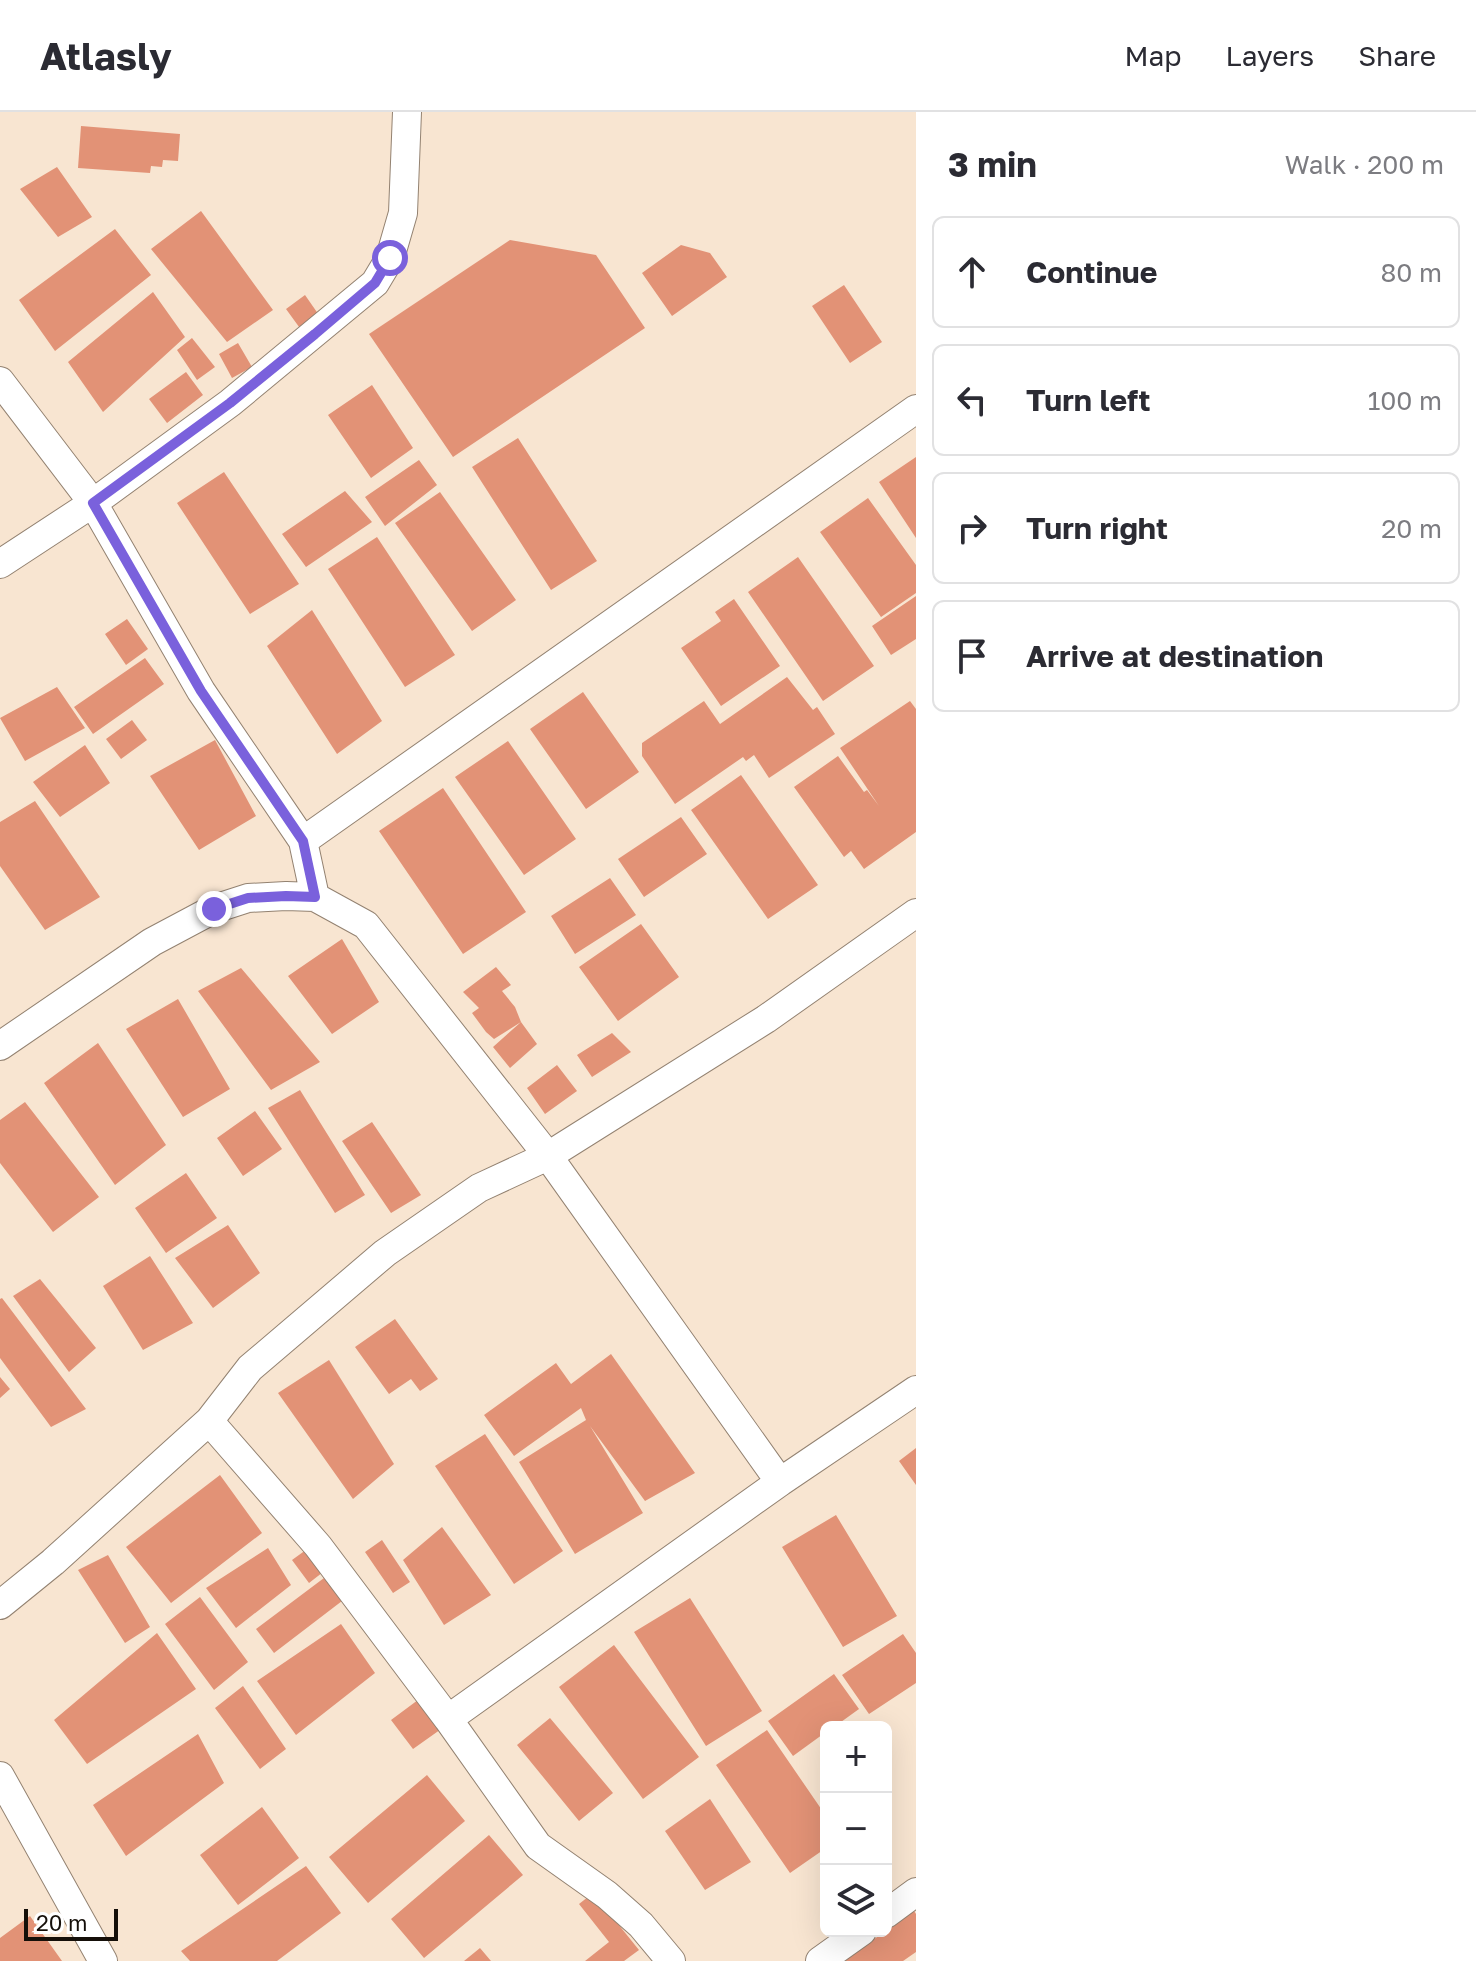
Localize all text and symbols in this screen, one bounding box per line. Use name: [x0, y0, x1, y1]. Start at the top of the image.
text: Atlasly: [40, 33, 172, 78]
text: Map: [1124, 39, 1182, 72]
text: Layers: [1226, 39, 1314, 72]
text: Share: [1358, 39, 1436, 72]
text: 3 min: [948, 144, 1037, 184]
text: Walk · 200 m: [1285, 149, 1444, 180]
route start: [372, 240, 408, 276]
icon: ahead: [950, 250, 994, 294]
text: Continue: [1026, 254, 1157, 290]
text: 80 m: [1381, 257, 1442, 288]
icon: left: [950, 378, 994, 422]
text: Turn left: [1026, 382, 1151, 418]
text: 100 m: [1368, 385, 1442, 416]
icon: right: [950, 506, 994, 550]
text: Turn right: [1026, 510, 1168, 546]
text: 20 m: [1381, 513, 1442, 544]
icon: arrive: [950, 634, 994, 678]
text: Arrive at destination: [1026, 638, 1323, 674]
route end: [196, 891, 232, 927]
map controls: [820, 1721, 892, 1937]
button: +: [820, 1721, 892, 1793]
button: −: [820, 1793, 892, 1865]
button: layers: [820, 1865, 892, 1937]
scale bar: [24, 1905, 118, 1941]
text: 20 m: [36, 1909, 87, 1936]

